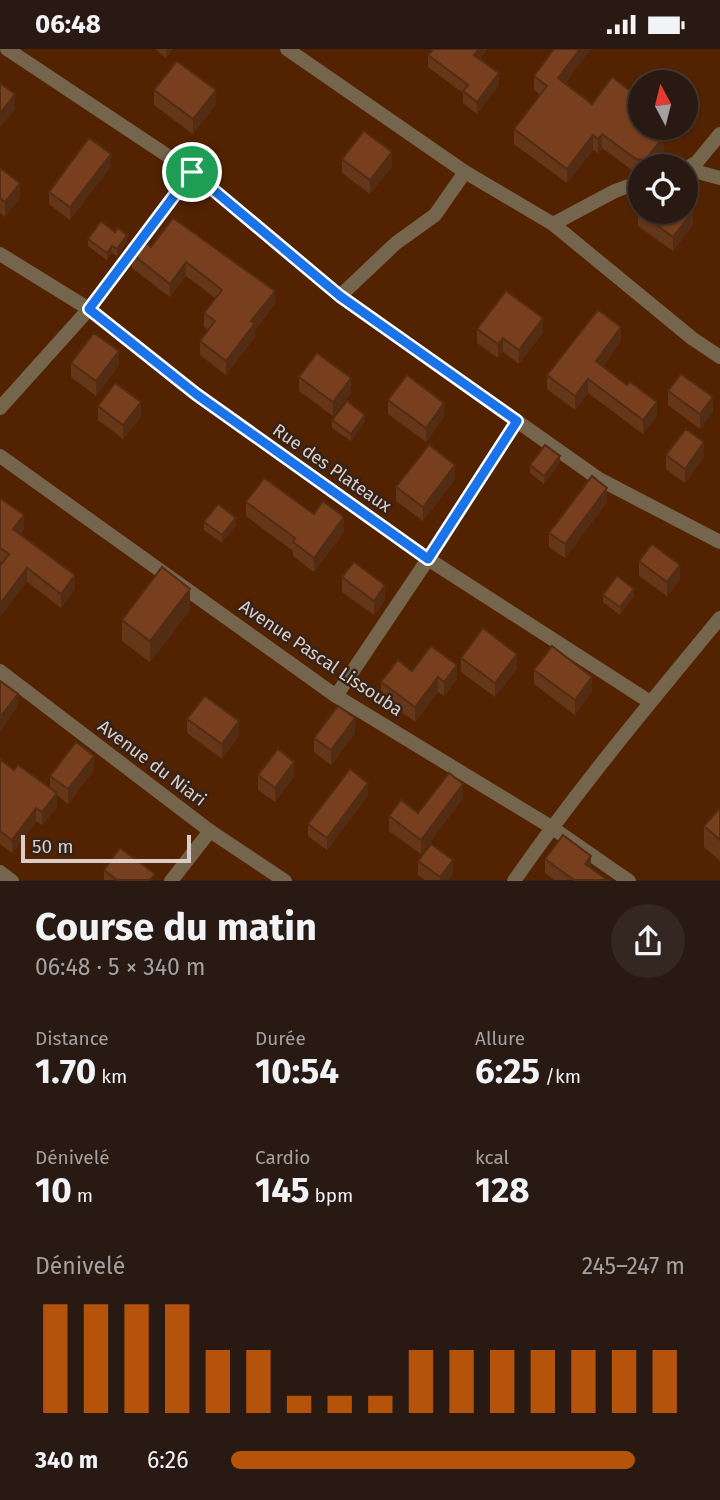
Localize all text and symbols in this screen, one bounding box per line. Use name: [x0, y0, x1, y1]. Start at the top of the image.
text: 06:48: [35, 9, 101, 40]
north arrow: [628, 70, 698, 140]
map controls: [628, 70, 698, 224]
pin: [162, 142, 222, 202]
icon: arrive: [173, 153, 211, 191]
button: locate: [628, 154, 698, 224]
street label: Rue des Plateaux: [268, 419, 396, 517]
street label: Avenue Pascal Lissouba: [235, 595, 407, 721]
street label: Avenue du Niari: [94, 715, 210, 811]
scale bar: [21, 831, 191, 863]
text: 50 m: [32, 835, 73, 858]
text: Course du matin: [35, 904, 317, 950]
button: share: [611, 904, 685, 978]
text: 06:48 · 5 × 340 m: [35, 953, 206, 981]
text: Distance: [35, 1027, 109, 1050]
text: Durée: [255, 1027, 306, 1050]
text: Allure: [475, 1027, 525, 1050]
text: 1.70: [35, 1050, 96, 1092]
text: 10:54: [255, 1050, 339, 1092]
text: 6:25: [475, 1050, 540, 1092]
text: km: [96, 1065, 127, 1088]
text: /km: [540, 1065, 581, 1088]
text: Dénivelé: [35, 1146, 110, 1169]
text: Cardio: [255, 1146, 310, 1169]
text: kcal: [475, 1146, 509, 1169]
text: 10: [35, 1169, 72, 1211]
text: 145: [255, 1169, 309, 1211]
text: 128: [475, 1169, 530, 1211]
text: m: [72, 1184, 93, 1207]
text: bpm: [309, 1184, 353, 1207]
text: Dénivelé: [35, 1252, 125, 1280]
text: 245–247 m: [582, 1252, 685, 1280]
text: 340 m: [35, 1446, 98, 1474]
text: 6:26: [147, 1446, 188, 1474]

